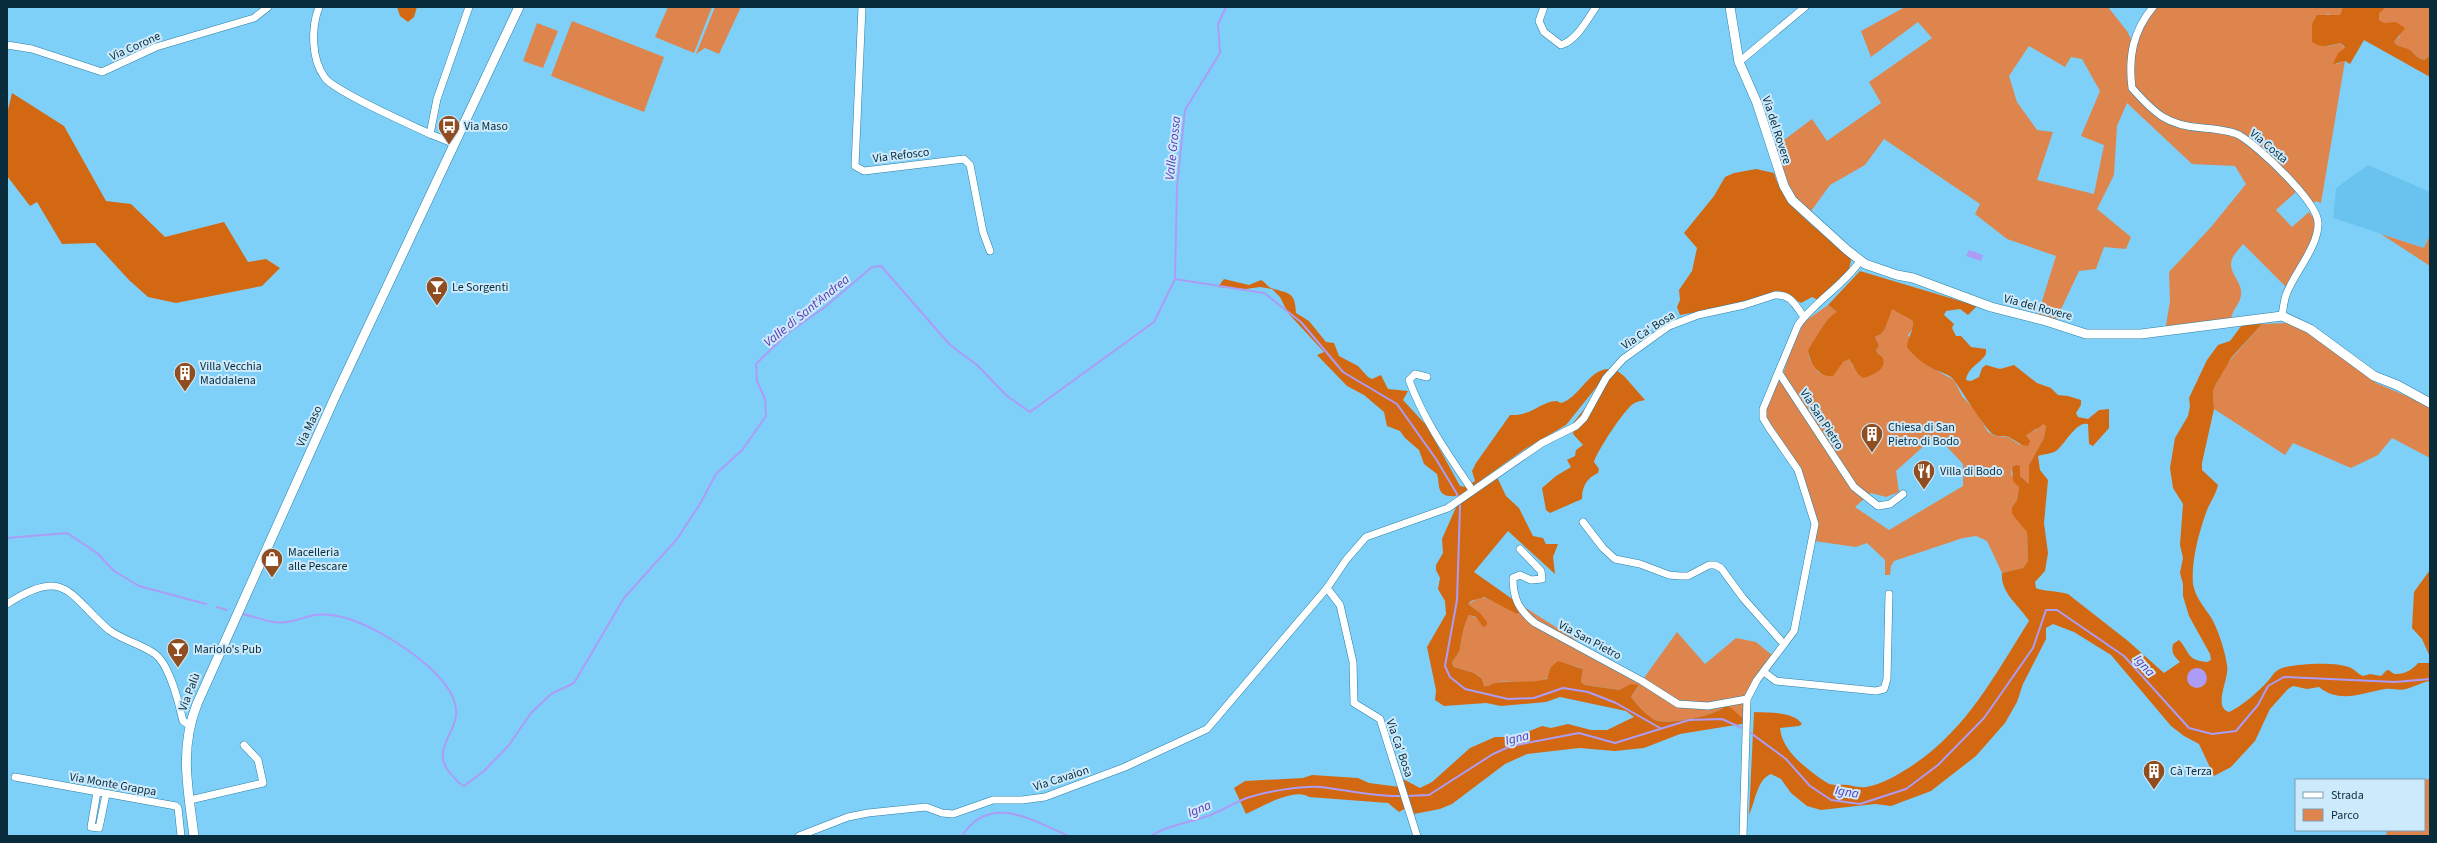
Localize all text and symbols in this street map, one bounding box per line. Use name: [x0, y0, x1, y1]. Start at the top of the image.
street label: Via Corone: [107, 28, 163, 65]
street label: Via del Rovere: [1758, 94, 1795, 166]
bus stop icon: Via Maso: [436, 113, 462, 146]
water label: Valle Grossa: [1161, 115, 1185, 181]
place label: Via Maso: [464, 118, 508, 135]
street label: Via Costa: [2246, 125, 2292, 168]
street label: Via Refosco: [872, 144, 930, 167]
water label: Valle di Sant'Andrea: [760, 270, 853, 351]
bar icon: Le Sorgenti: [424, 274, 450, 307]
place label: Le Sorgenti: [452, 279, 508, 296]
street label: Via del Rovere: [2002, 290, 2074, 325]
street label: Via Ca' Bosa: [1618, 307, 1678, 354]
place label: Villa Vecchia Maddalena: [200, 358, 262, 389]
building icon: Villa Vecchia Maddalena: [172, 360, 198, 393]
street label: Via San Pietro: [1796, 386, 1848, 453]
street label: Via Maso: [292, 403, 326, 450]
place label: Chiesa di San Pietro di Bodo: [1888, 419, 1959, 450]
building icon: Chiesa di San Pietro di Bodo: [1859, 421, 1885, 454]
restaurant icon: Villa di Bodo: [1911, 458, 1937, 491]
place label: Villa di Bodo: [1940, 463, 2002, 480]
place label: Macelleria alle Pescare: [288, 544, 347, 575]
shop icon: Macelleria alle Pescare: [259, 546, 285, 579]
street label: Via San Pietro: [1555, 617, 1624, 664]
bar icon: Mariolo's Pub: [165, 636, 191, 669]
place label: Mariolo's Pub: [194, 641, 262, 658]
water label: Igna: [2130, 651, 2159, 681]
street label: Via Palù: [174, 671, 204, 714]
street label: Via Ca' Bosa: [1382, 717, 1417, 780]
water label: Igna: [1503, 726, 1531, 750]
building icon: Cà Terza: [2141, 758, 2167, 791]
street label: Via Cavaion: [1031, 761, 1091, 796]
place label: Cà Terza: [2170, 763, 2212, 780]
street label: Via Monte Grappa: [68, 768, 158, 801]
legend: [2295, 779, 2425, 831]
water label: Igna: [1834, 781, 1860, 803]
text: Strada: [2331, 787, 2364, 804]
water label: Igna: [1185, 796, 1214, 822]
text: Parco: [2331, 807, 2359, 824]

